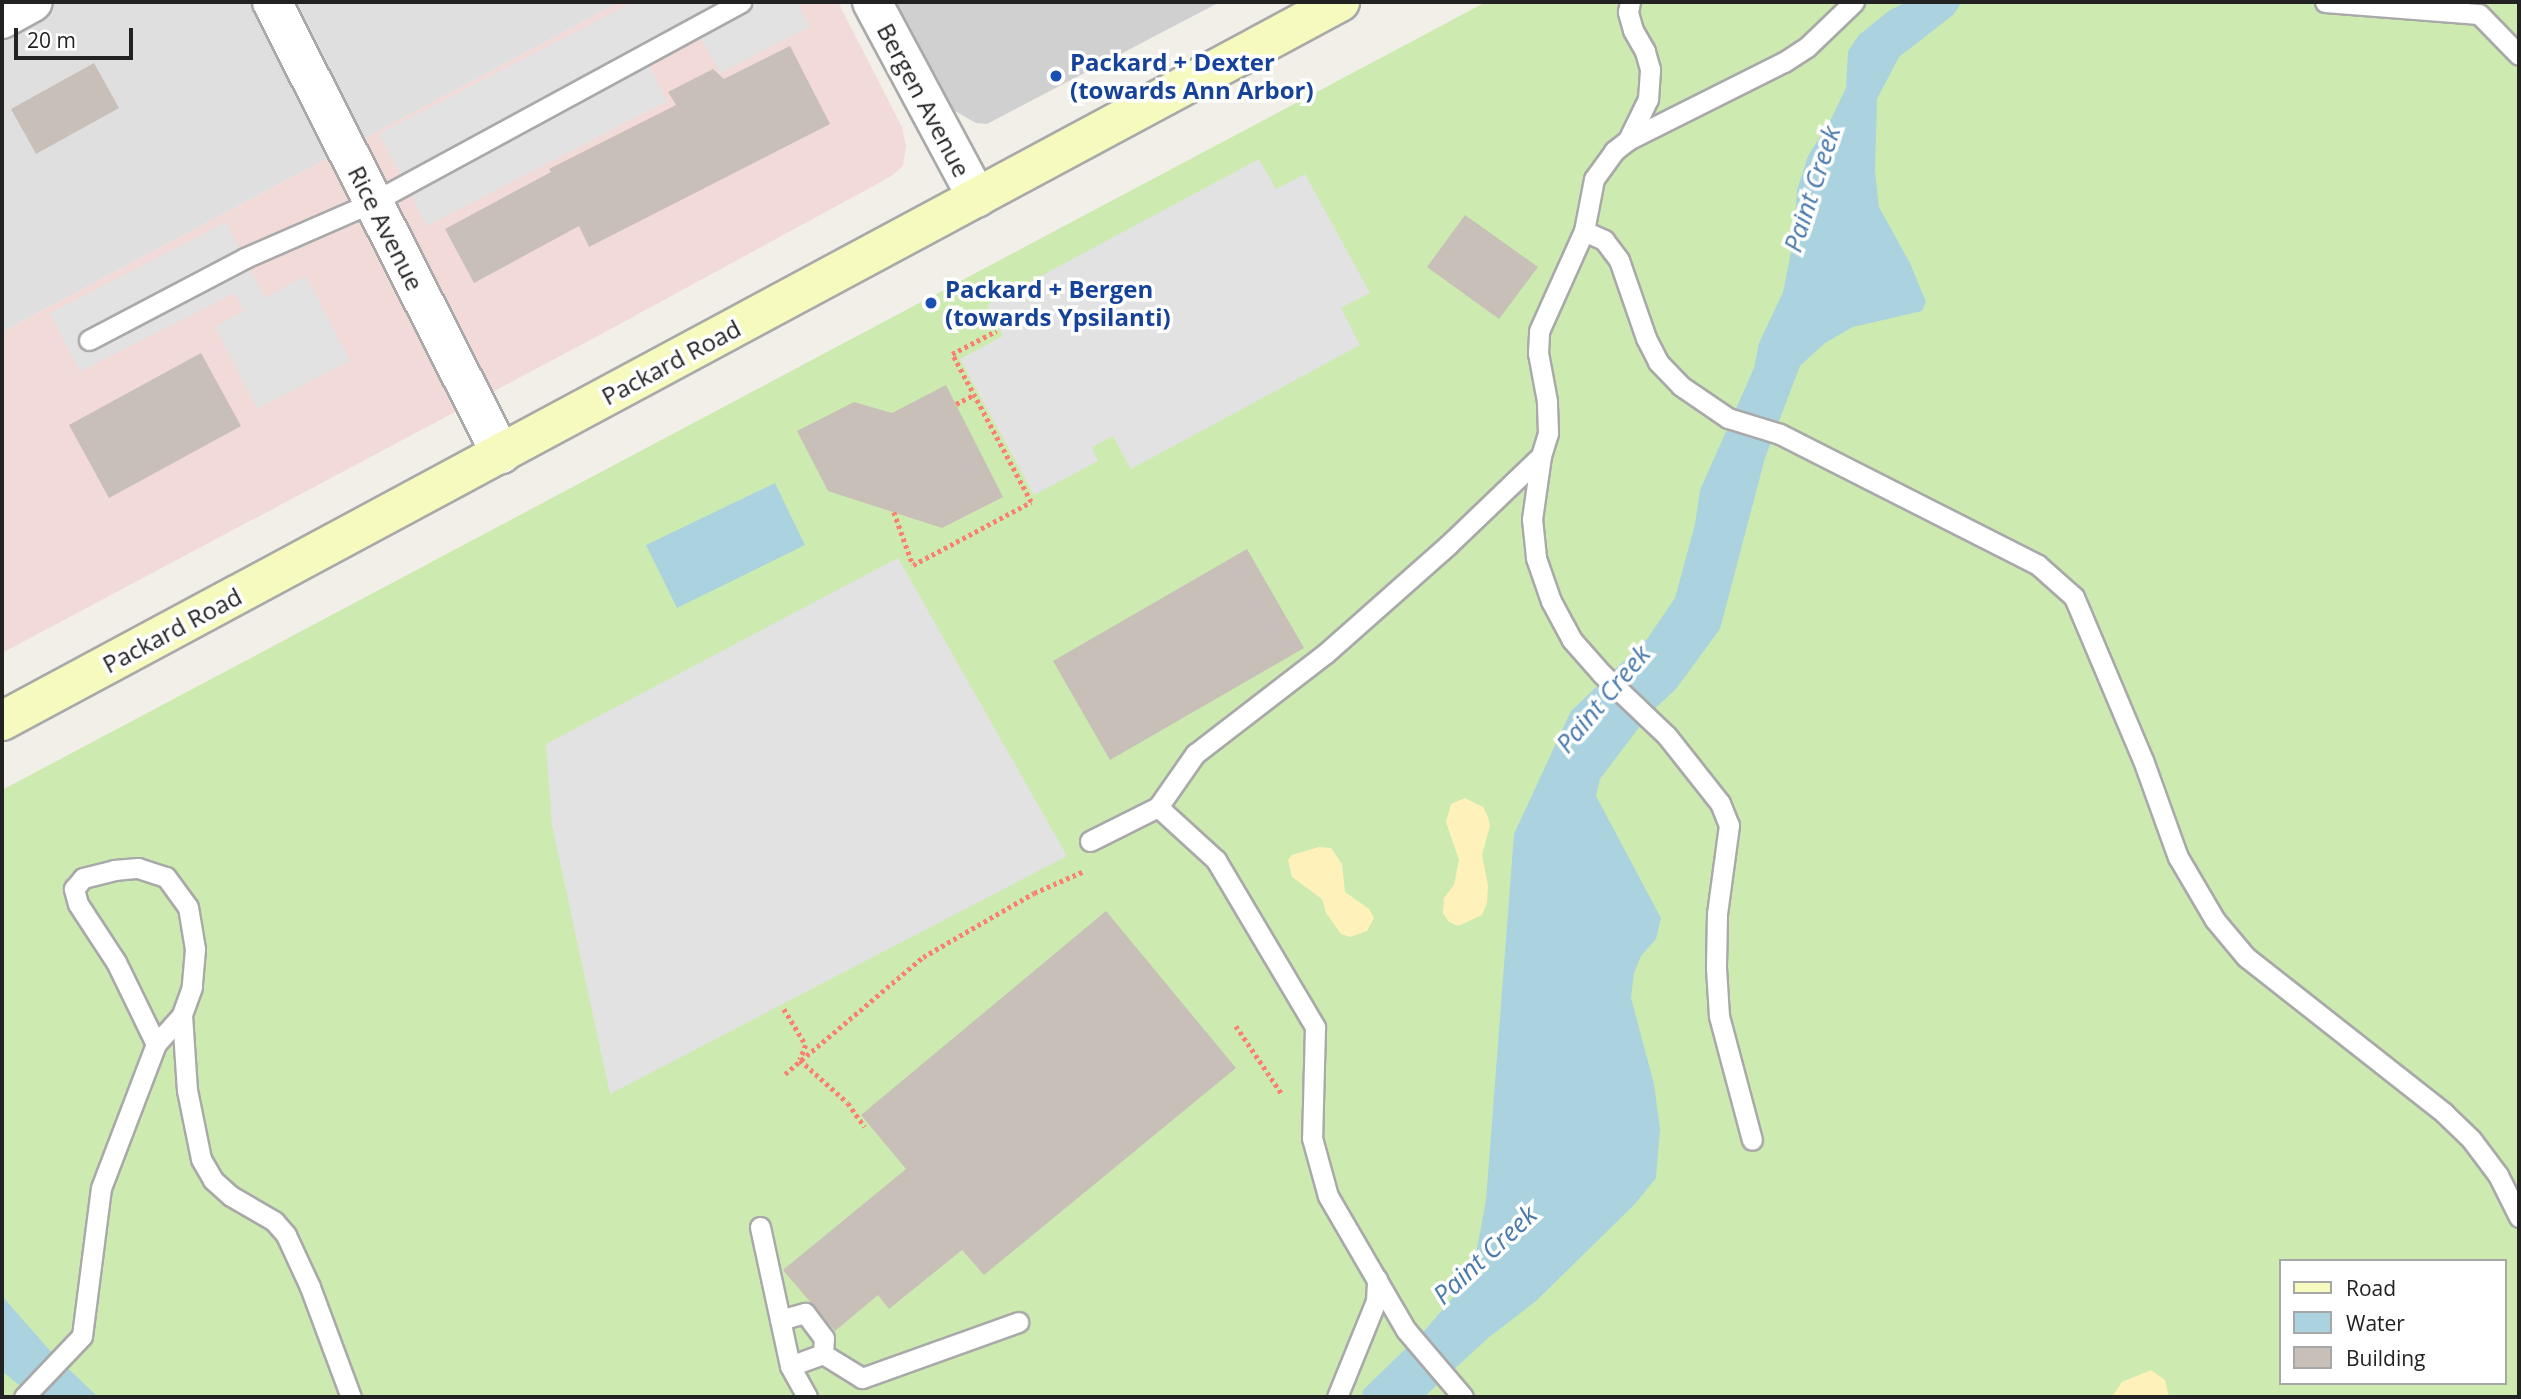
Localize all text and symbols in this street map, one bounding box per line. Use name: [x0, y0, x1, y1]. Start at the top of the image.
scale bar: [18, 14, 136, 58]
street label: Bergen Avenue: [871, 18, 977, 182]
text: 20 m: [27, 26, 76, 54]
place label: Packard + Dexter (towards Ann Arbor): [1070, 48, 1314, 104]
marker: Packard + Dexter (towards Ann Arbor): [1048, 68, 1064, 84]
water label: Paint Creek: [1777, 122, 1847, 256]
street label: Rice Avenue: [342, 161, 430, 295]
place label: Packard + Bergen (towards Ypsilanti): [945, 275, 1171, 331]
marker: Packard + Bergen (towards Ypsilanti): [923, 295, 939, 311]
street label: Packard Road: [597, 313, 745, 411]
street label: Packard Road: [98, 581, 246, 679]
water label: Paint Creek: [1549, 639, 1657, 759]
water label: Paint Creek: [1427, 1199, 1543, 1311]
legend: [2280, 1259, 2507, 1385]
text: Road: [2346, 1274, 2396, 1302]
text: Water: [2346, 1309, 2405, 1337]
text: Building: [2346, 1344, 2425, 1372]

